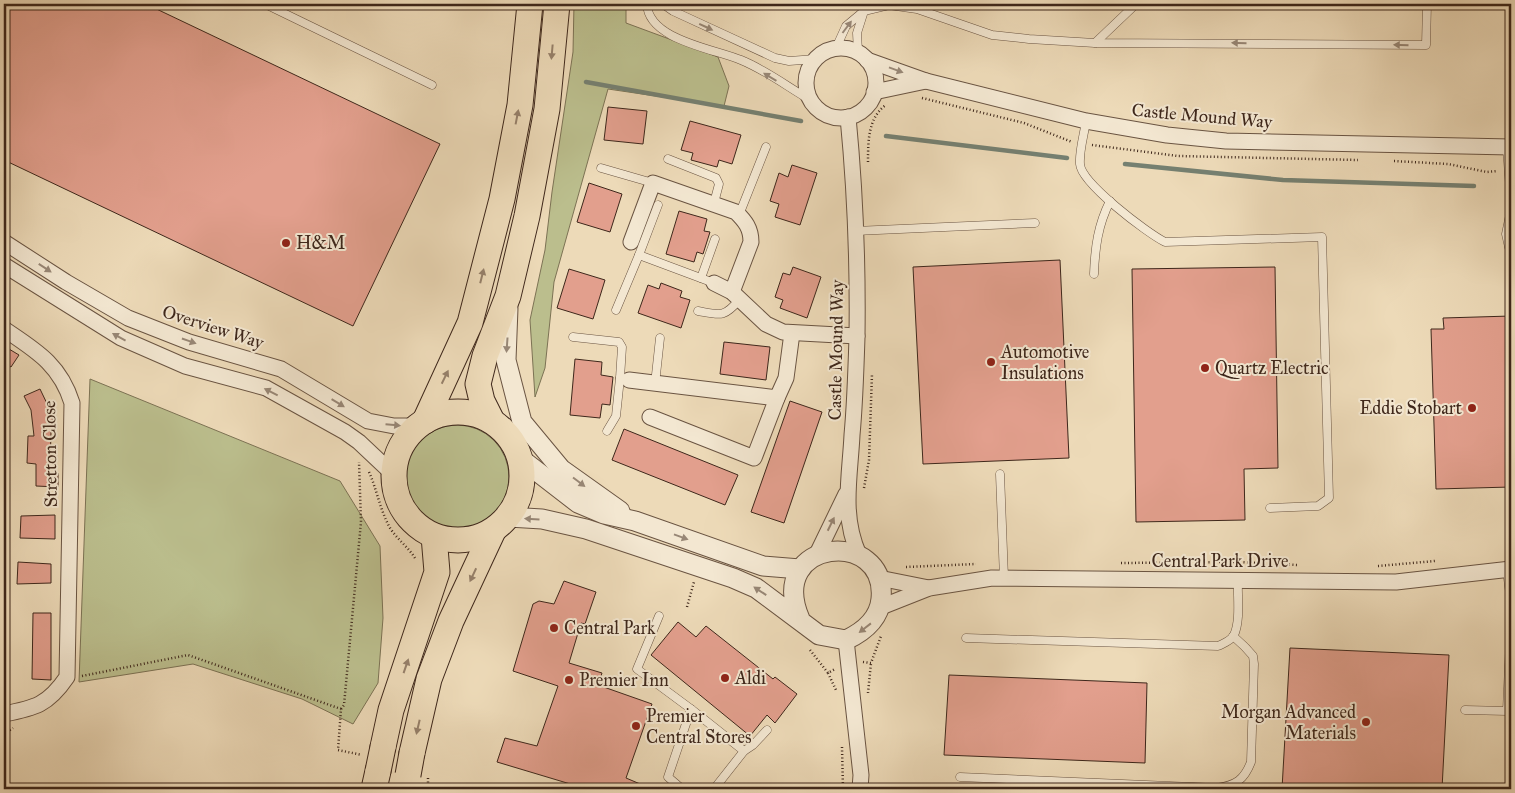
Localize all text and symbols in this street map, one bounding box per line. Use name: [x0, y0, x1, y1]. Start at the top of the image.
one-way arrow: [842, 21, 852, 34]
one-way arrow: [699, 23, 713, 31]
one-way arrow: [1231, 39, 1247, 47]
one-way arrow: [1393, 41, 1409, 49]
one-way arrow: [548, 45, 556, 61]
one-way arrow: [889, 67, 904, 74]
one-way arrow: [763, 72, 776, 81]
street label: Castle Mound Way: [1131, 99, 1274, 133]
one-way arrow: [514, 109, 522, 125]
place label: H&M: [296, 232, 345, 254]
marker: H&M: [280, 237, 292, 249]
one-way arrow: [38, 264, 51, 273]
one-way arrow: [478, 268, 486, 283]
street label: Castle Mound Way: [824, 279, 848, 421]
street label: Overview Way: [159, 300, 267, 354]
one-way arrow: [112, 332, 125, 341]
one-way arrow: [502, 337, 510, 353]
one-way arrow: [182, 338, 197, 346]
place label: Automotive Insulations: [1000, 341, 1089, 384]
marker: Automotive Insulations: [985, 356, 997, 368]
place label: Quartz Electric: [1215, 357, 1329, 379]
marker: Quartz Electric: [1199, 362, 1211, 374]
one-way arrow: [441, 370, 449, 384]
one-way arrow: [264, 387, 278, 395]
place label: Eddie Stobart: [1359, 397, 1463, 419]
one-way arrow: [331, 398, 345, 407]
street label: Stretton Close: [38, 400, 62, 508]
marker: Eddie Stobart: [1466, 402, 1478, 414]
one-way arrow: [385, 422, 401, 430]
one-way arrow: [572, 477, 586, 487]
one-way arrow: [524, 514, 540, 522]
one-way arrow: [828, 517, 836, 531]
one-way arrow: [674, 533, 689, 541]
street label: Central Park Drive: [1152, 550, 1288, 572]
one-way arrow: [469, 568, 477, 582]
one-way arrow: [753, 586, 767, 596]
place label: Central Park: [564, 617, 656, 639]
marker: Central Park: [548, 622, 560, 634]
one-way arrow: [859, 623, 872, 634]
one-way arrow: [402, 658, 410, 673]
place label: Aldi: [734, 667, 766, 689]
place label: Premier Inn: [579, 669, 669, 691]
marker: Aldi: [719, 672, 731, 684]
marker: Premier Inn: [563, 674, 575, 686]
place label: Morgan Advanced Materials: [1221, 701, 1356, 744]
place label: Premier Central Stores: [646, 705, 751, 748]
marker: Morgan Advanced Materials: [1360, 716, 1372, 728]
one-way arrow: [414, 720, 422, 735]
marker: Premier Central Stores: [630, 720, 642, 732]

